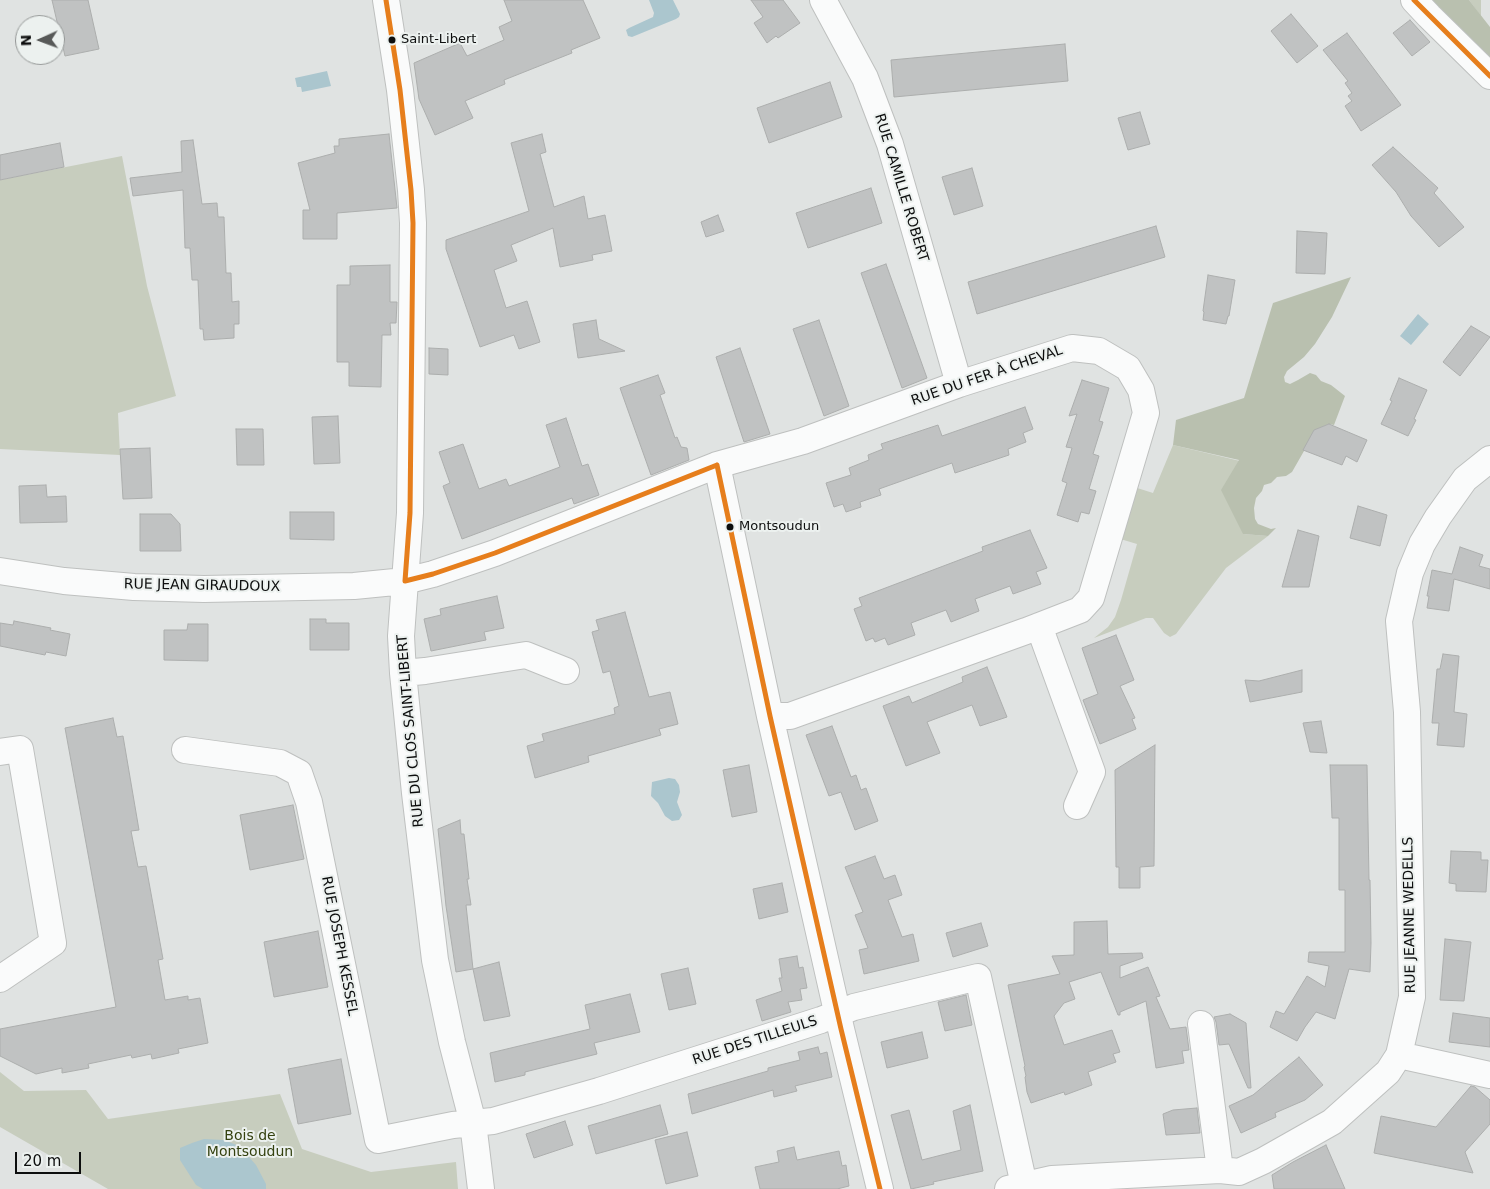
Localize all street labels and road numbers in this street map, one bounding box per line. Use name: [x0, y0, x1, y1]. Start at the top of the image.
street label: RUE CAMILLE ROBERT: [870, 112, 932, 264]
street label: RUE DU FER À CHEVAL: [909, 342, 1065, 410]
street label: RUE JEAN GIRAUDOUX: [124, 576, 280, 596]
street label: RUE DU CLOS SAINT-LIBERT: [394, 634, 428, 828]
street label: RUE JEANNE WEDELLS: [1400, 836, 1420, 994]
street label: RUE JOSEPH KESSEL: [317, 875, 361, 1017]
street label: RUE DES TILLEULS: [690, 1013, 820, 1069]

